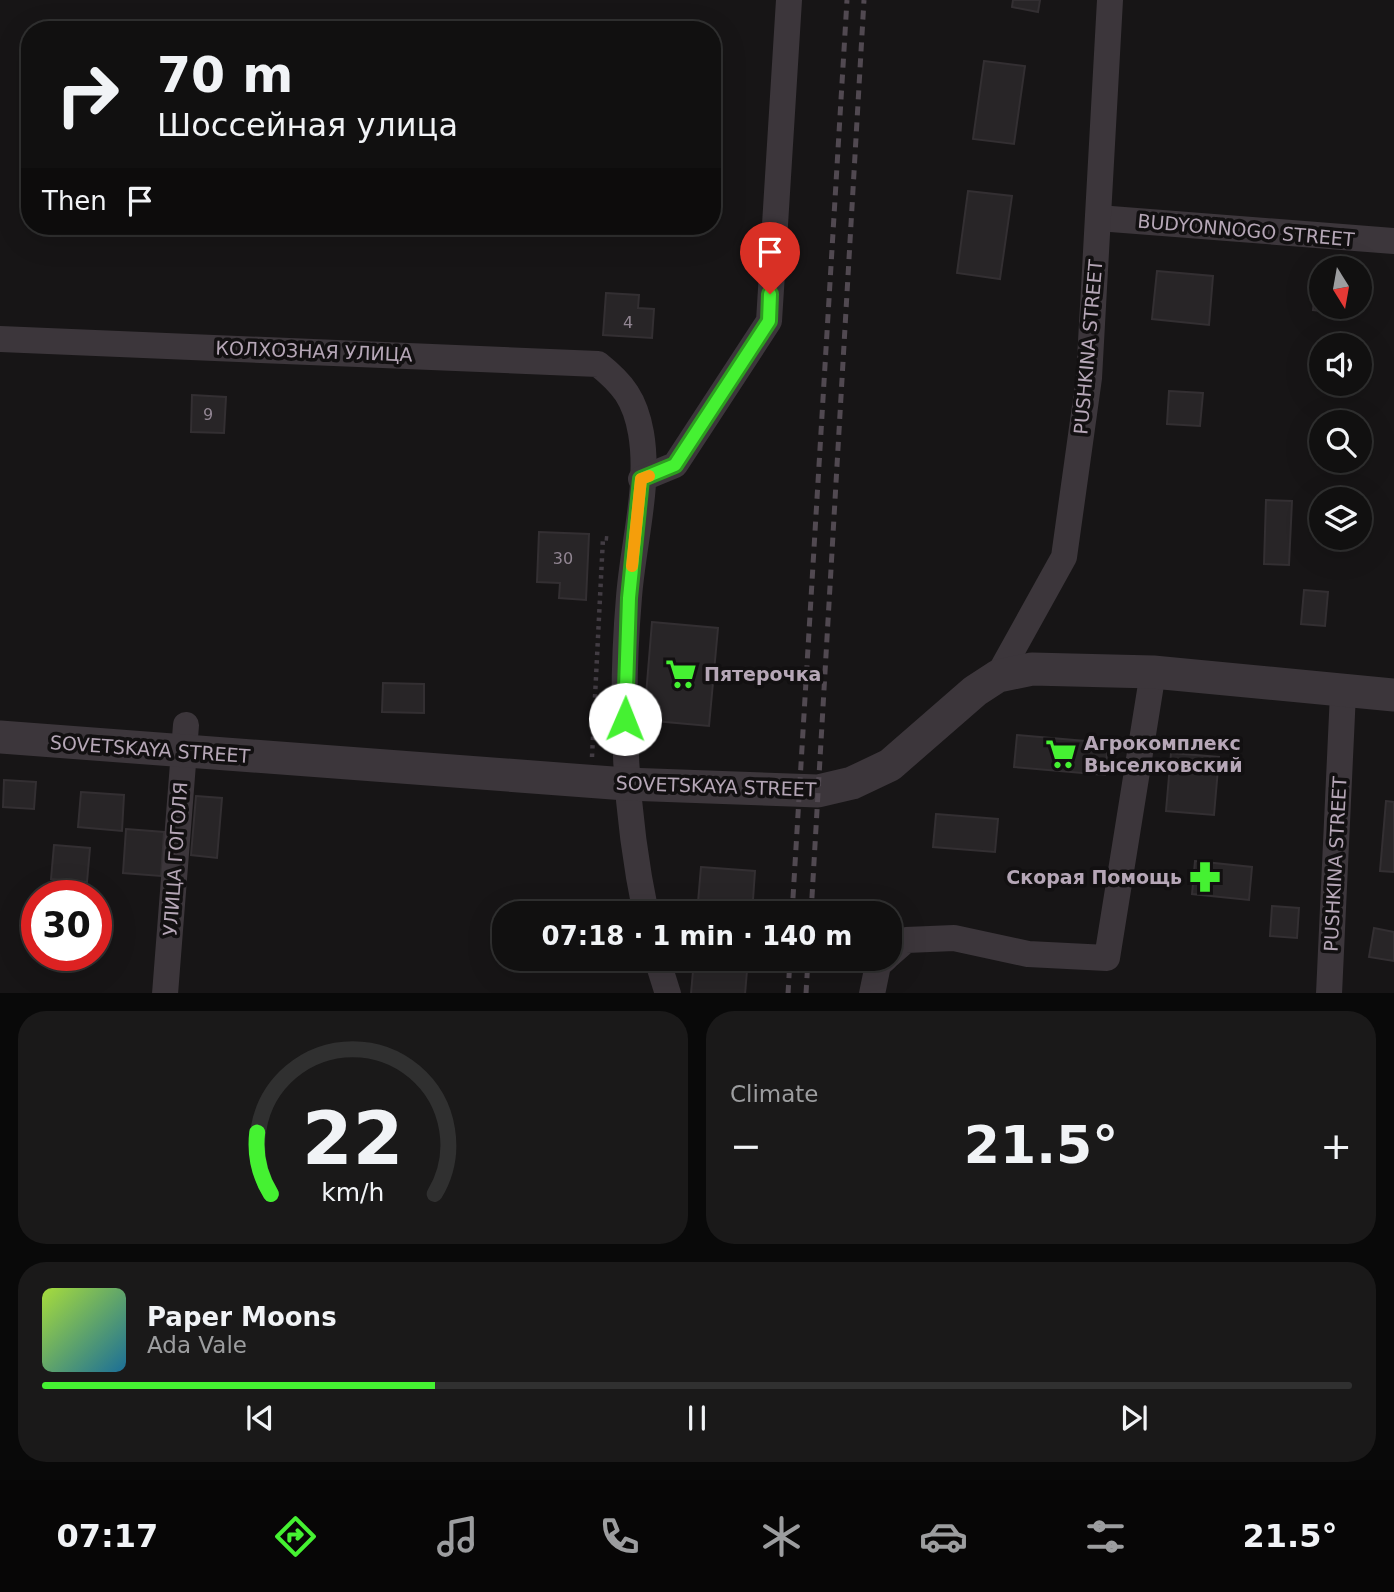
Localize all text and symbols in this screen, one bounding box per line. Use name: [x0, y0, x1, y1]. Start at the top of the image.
text: 70 m: [157, 47, 293, 104]
icon: right: [42, 49, 133, 140]
text: Шоссейная улица: [157, 106, 458, 144]
icon: arrive: [121, 182, 159, 220]
text: Then: [42, 186, 107, 216]
street label: BUDYONNOGO STREET: [1137, 210, 1356, 250]
pin: [740, 222, 800, 294]
icon: arrive: [751, 233, 789, 271]
north arrow: [1309, 256, 1372, 318]
map controls: [1309, 256, 1372, 550]
street label: PUSHKINA STREET: [1069, 258, 1107, 435]
house number: 4: [623, 313, 633, 332]
button: sound: [1309, 333, 1372, 396]
street label: КОЛХОЗНАЯ УЛИЦА: [215, 337, 413, 365]
house number: 9: [203, 405, 213, 424]
button: search: [1309, 410, 1372, 473]
button: layers: [1309, 487, 1372, 550]
house number: 30: [553, 549, 573, 568]
supermarket icon: Пятерочка: [664, 657, 698, 691]
place label: Пятерочка: [704, 663, 821, 685]
position arrow: [588, 682, 662, 756]
street label: SOVETSKAYA STREET: [49, 731, 251, 767]
place label: Агрокомплекс Выселковский: [1084, 732, 1243, 776]
supermarket icon: Агрокомплекс Выселковский: [1044, 737, 1078, 771]
street label: SOVETSKAYA STREET: [615, 772, 817, 801]
street label: PUSHKINA STREET: [1319, 775, 1351, 952]
street label: УЛИЦА ГОГОЛЯ: [159, 781, 191, 937]
pharmacy icon: Скорая Помощь: [1188, 860, 1222, 894]
place label: Скорая Помощь: [1006, 866, 1182, 888]
speed limit sign: 30: [21, 880, 112, 971]
text: 07:18 · 1 min · 140 m: [542, 921, 852, 951]
text: Climate: [730, 1081, 819, 1107]
text: 22: [302, 1096, 404, 1181]
text: 21.5°: [964, 1115, 1118, 1175]
text: −: [730, 1124, 762, 1168]
text: +: [1320, 1124, 1352, 1168]
text: km/h: [321, 1177, 385, 1206]
text: Paper Moons: [147, 1302, 337, 1332]
text: Ada Vale: [147, 1332, 247, 1358]
icon: previous: [241, 1399, 279, 1437]
icon: pause: [678, 1399, 716, 1437]
icon: next: [1115, 1399, 1153, 1437]
icon: directions: [271, 1512, 320, 1561]
icon: music: [433, 1512, 482, 1561]
icon: phone: [595, 1512, 644, 1561]
icon: climate: [757, 1512, 806, 1561]
icon: car: [919, 1512, 968, 1561]
icon: filters: [1081, 1512, 1130, 1561]
text: 07:17: [56, 1517, 158, 1555]
text: 21.5°: [1243, 1517, 1337, 1555]

